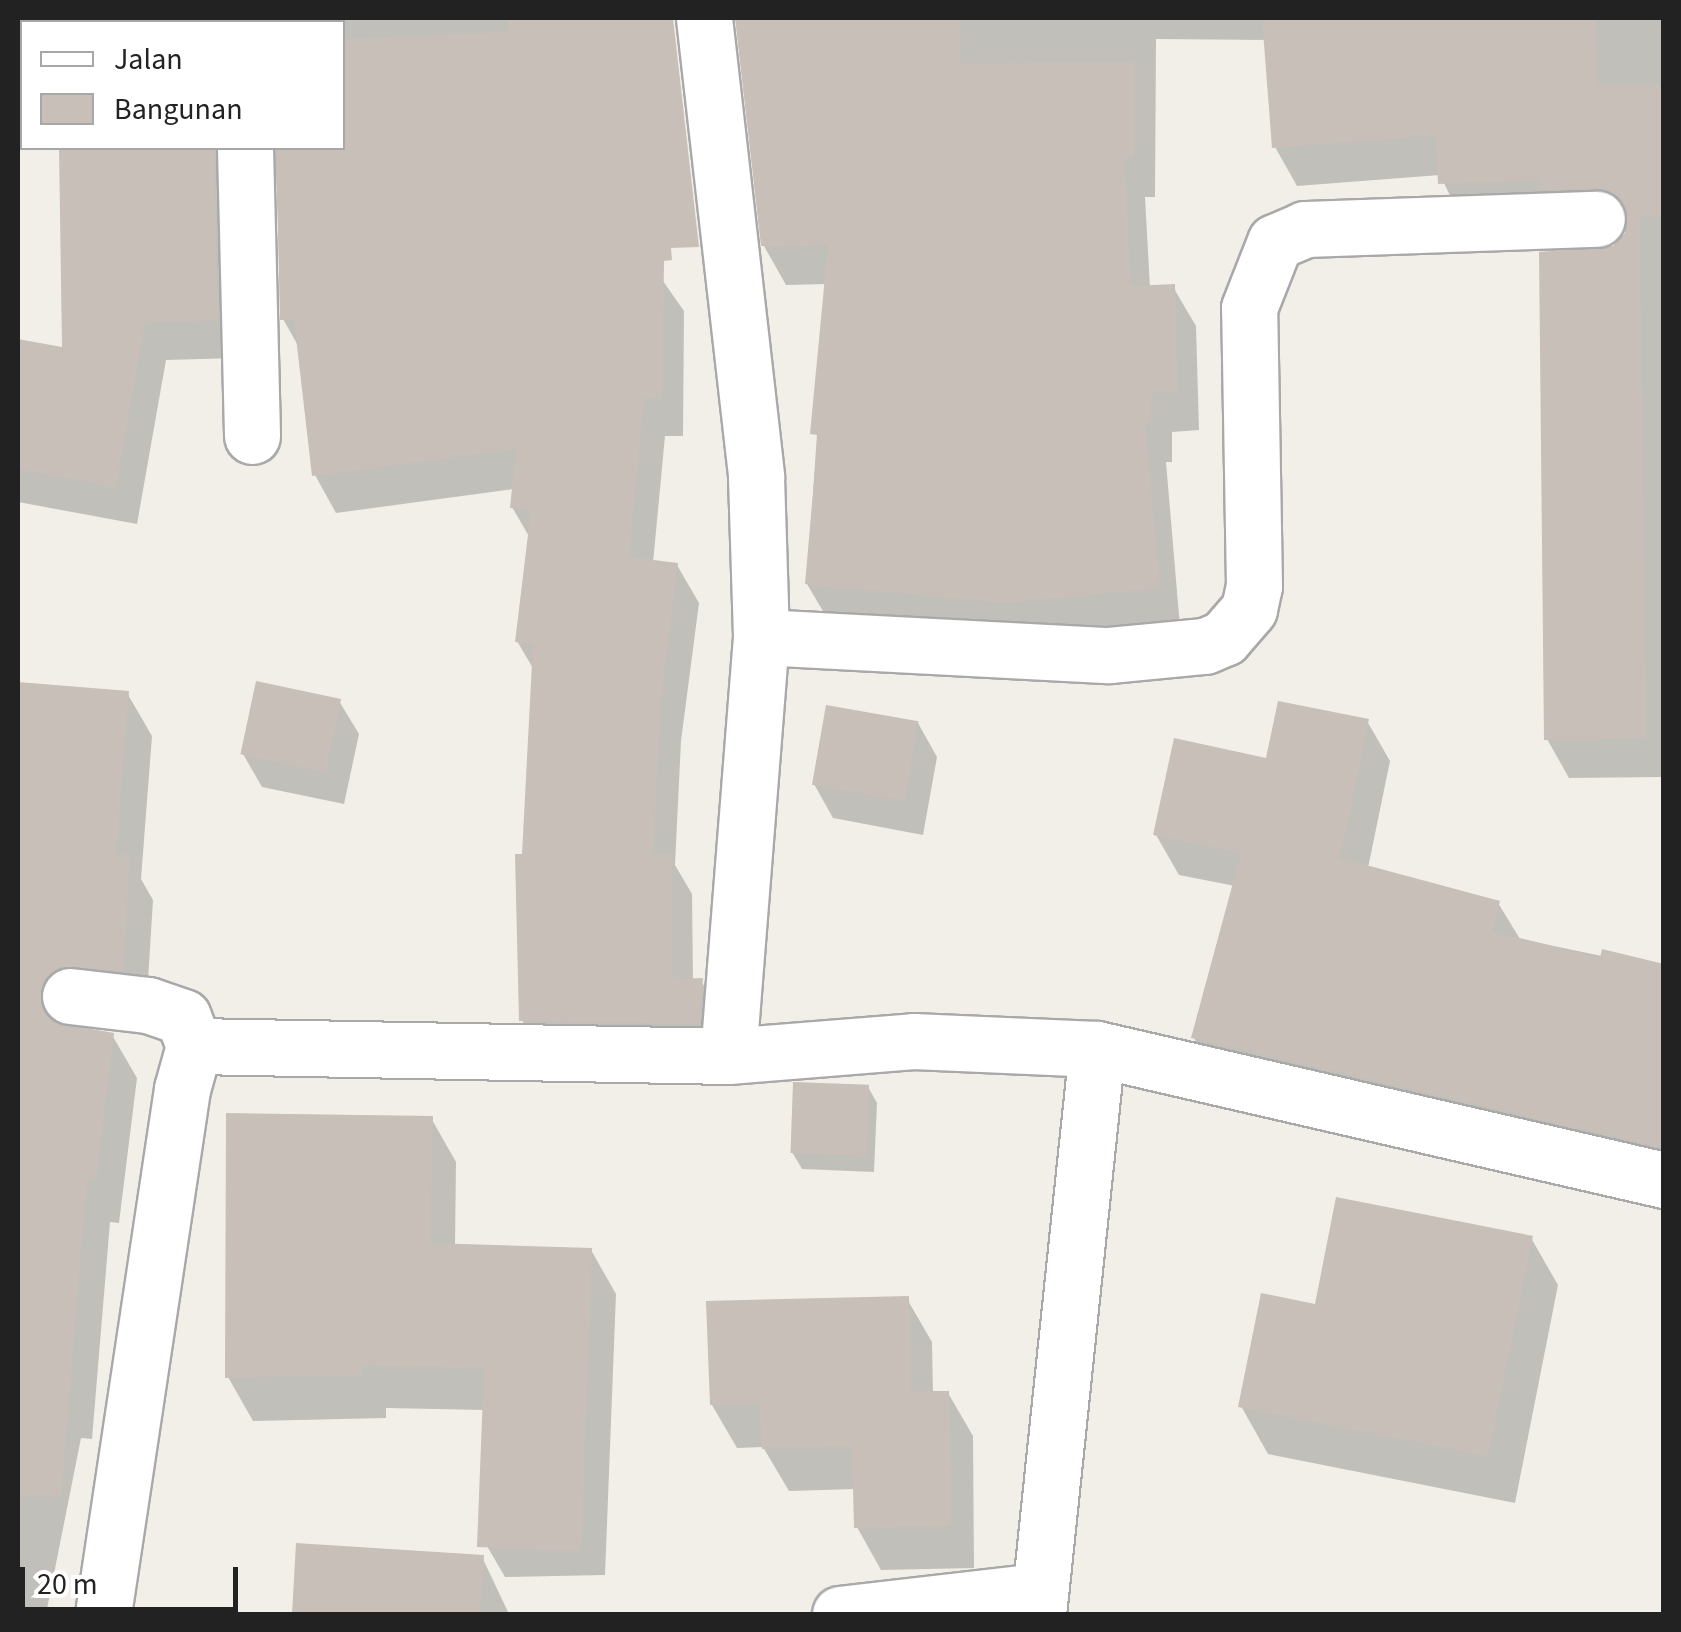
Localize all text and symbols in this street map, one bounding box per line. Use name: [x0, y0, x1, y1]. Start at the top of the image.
legend: [20, 20, 345, 150]
text: Jalan: [114, 38, 183, 81]
text: Bangunan: [114, 88, 243, 131]
scale bar: [25, 1547, 242, 1609]
text: 20 m: [37, 1563, 98, 1606]

